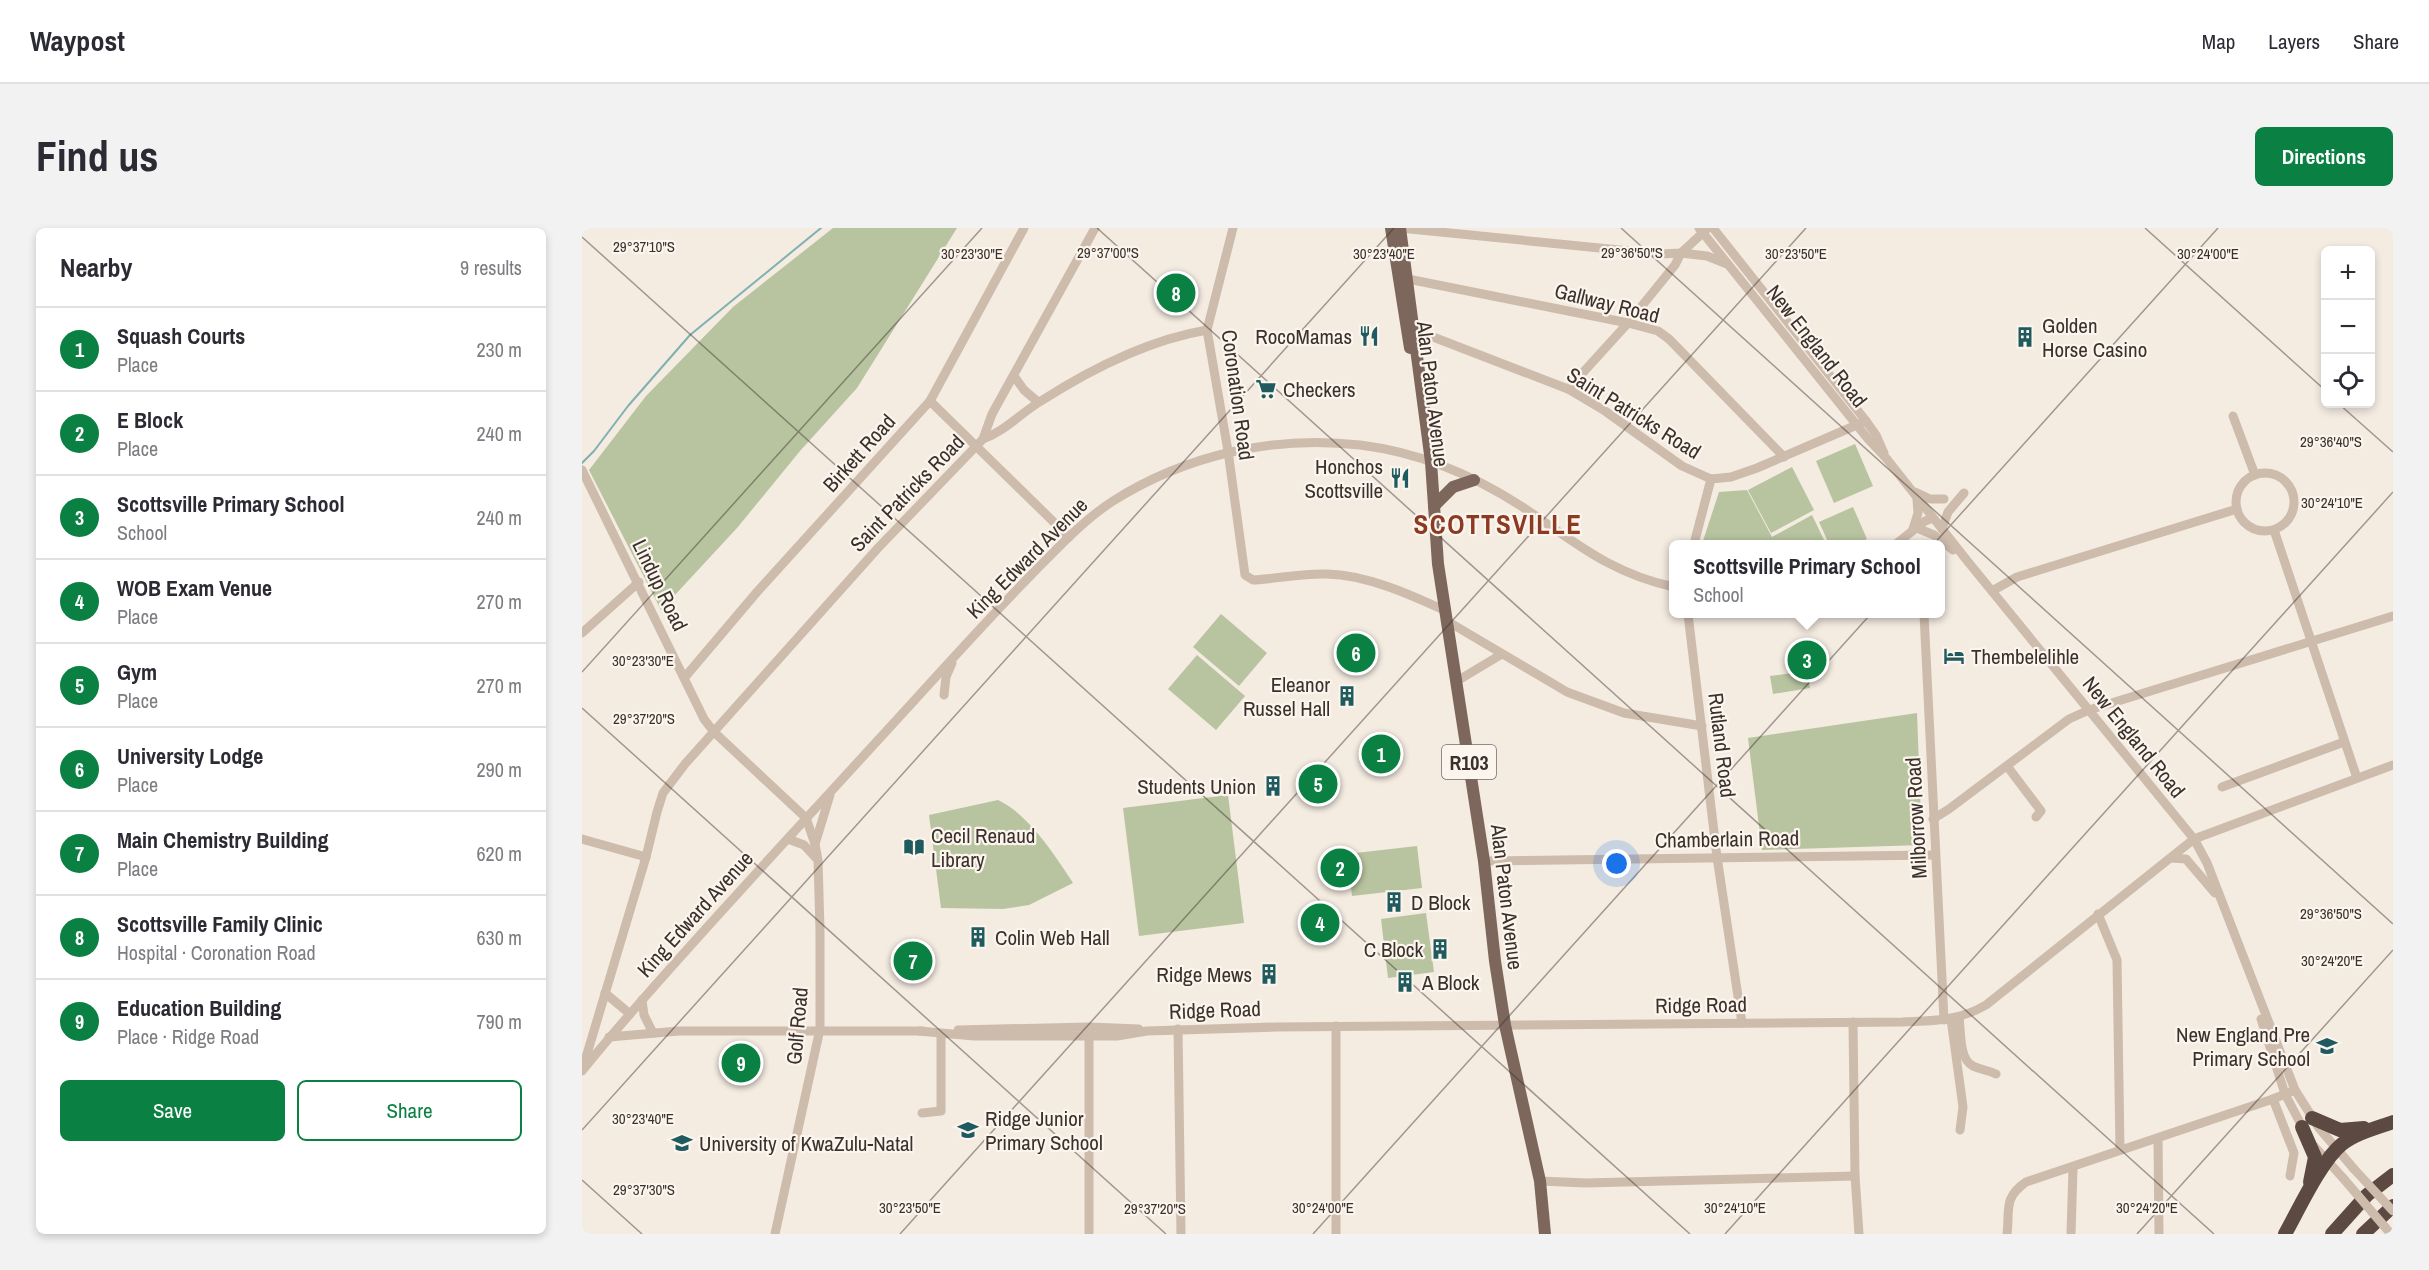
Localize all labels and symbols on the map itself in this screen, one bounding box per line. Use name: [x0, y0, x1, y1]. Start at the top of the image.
text: 29°37'10"S: [613, 236, 675, 257]
text: 29°37'00"S: [1077, 242, 1139, 263]
text: 29°36'50"S: [1601, 242, 1663, 263]
text: 30°23'30"E: [941, 243, 1003, 264]
text: 30°23'40"E: [1353, 243, 1415, 264]
text: 30°23'50"E: [1765, 243, 1827, 264]
text: 30°24'00"E: [2177, 243, 2239, 264]
pin: 8: [1156, 270, 1196, 316]
street label: Gallway Road: [1551, 276, 1663, 330]
street label: New England Road: [1760, 279, 1874, 413]
place label: Golden Horse Casino: [2042, 311, 2147, 364]
street label: Alan Paton Avenue: [1410, 319, 1456, 468]
place label: RocoMamas: [1255, 322, 1352, 351]
restaurant icon: RocoMamas: [1357, 324, 1381, 348]
building icon: Golden Horse Casino: [2013, 325, 2037, 349]
street label: Coronation Road: [1215, 328, 1261, 462]
street label: Saint Patricks Road: [1561, 360, 1707, 466]
place label: Checkers: [1283, 375, 1356, 404]
supermarket icon: Checkers: [1254, 377, 1278, 401]
street label: Birkett Road: [816, 408, 902, 498]
street label: Saint Patricks Road: [843, 428, 971, 558]
text: 29°36'40"S: [2300, 431, 2362, 452]
place label: Honchos Scottsville: [1305, 452, 1383, 505]
restaurant icon: Honchos Scottsville: [1388, 466, 1412, 490]
street label: King Edward Avenue: [960, 491, 1094, 625]
text: 30°24'10"E: [2301, 492, 2363, 513]
district label: SCOTTSVILLE: [1413, 506, 1583, 542]
street label: Lindup Road: [625, 534, 695, 636]
pin: 6: [1336, 630, 1376, 676]
pin: 3: [1788, 638, 1826, 682]
place label: Thembelelihle: [1971, 642, 2079, 671]
hotel icon: Thembelelihle: [1942, 644, 1966, 668]
text: 30°23'30"E: [612, 650, 674, 671]
place label: Eleanor Russel Hall: [1243, 670, 1330, 723]
street label: New England Road: [2076, 670, 2192, 804]
building icon: Eleanor Russel Hall: [1335, 684, 1359, 708]
street label: Rutland Road: [1701, 691, 1743, 799]
text: 29°37'20"S: [613, 708, 675, 729]
pin: 1: [1362, 732, 1400, 776]
road number: R103: [1442, 745, 1496, 779]
street label: Milborrow Road: [1898, 757, 1934, 879]
pin: 5: [1298, 762, 1338, 806]
place label: Students Union: [1137, 772, 1256, 801]
building icon: Students Union: [1261, 774, 1285, 798]
place label: Cecil Renaud Library: [931, 821, 1035, 874]
street label: Alan Paton Avenue: [1484, 822, 1530, 971]
street label: Chamberlain Road: [1654, 823, 1800, 855]
library icon: Cecil Renaud Library: [902, 835, 926, 859]
street label: King Edward Avenue: [631, 845, 759, 983]
pin: 2: [1320, 846, 1359, 890]
your location: [1602, 849, 1631, 878]
place label: D Block: [1411, 888, 1471, 917]
building icon: D Block: [1382, 890, 1406, 914]
pin: 4: [1300, 900, 1340, 946]
text: 29°36'50"S: [2300, 903, 2362, 924]
place label: Colin Web Hall: [995, 923, 1110, 952]
building icon: Colin Web Hall: [966, 925, 990, 949]
place label: C Block: [1364, 935, 1423, 964]
building icon: C Block: [1428, 937, 1452, 961]
pin: 7: [894, 938, 932, 984]
text: 30°24'20"E: [2301, 950, 2363, 971]
place label: Ridge Mews: [1156, 960, 1252, 989]
building icon: Ridge Mews: [1257, 962, 1281, 986]
place label: A Block: [1421, 968, 1480, 997]
building icon: A Block: [1393, 970, 1417, 994]
street label: Golf Road: [779, 986, 815, 1066]
street label: Ridge Road: [1655, 990, 1747, 1020]
street label: Ridge Road: [1169, 994, 1261, 1026]
place label: New England Pre Primary School: [2176, 1020, 2310, 1073]
school or university icon: New England Pre Primary School: [2315, 1034, 2339, 1058]
pin: 9: [722, 1040, 760, 1086]
place label: Ridge Junior Primary School: [985, 1104, 1103, 1157]
text: 30°23'40"E: [612, 1108, 674, 1129]
school or university icon: Ridge Junior Primary School: [956, 1118, 980, 1142]
place label: University of KwaZulu-Natal: [699, 1129, 913, 1158]
school or university icon: University of KwaZulu-Natal: [670, 1131, 694, 1155]
text: 29°37'30"S: [613, 1179, 675, 1200]
text: 30°23'50"E: [879, 1197, 941, 1218]
text: 30°24'00"E: [1292, 1197, 1354, 1218]
text: 30°24'10"E: [1704, 1197, 1766, 1218]
text: 30°24'20"E: [2116, 1197, 2178, 1218]
text: 29°37'20"S: [1124, 1198, 1186, 1219]

